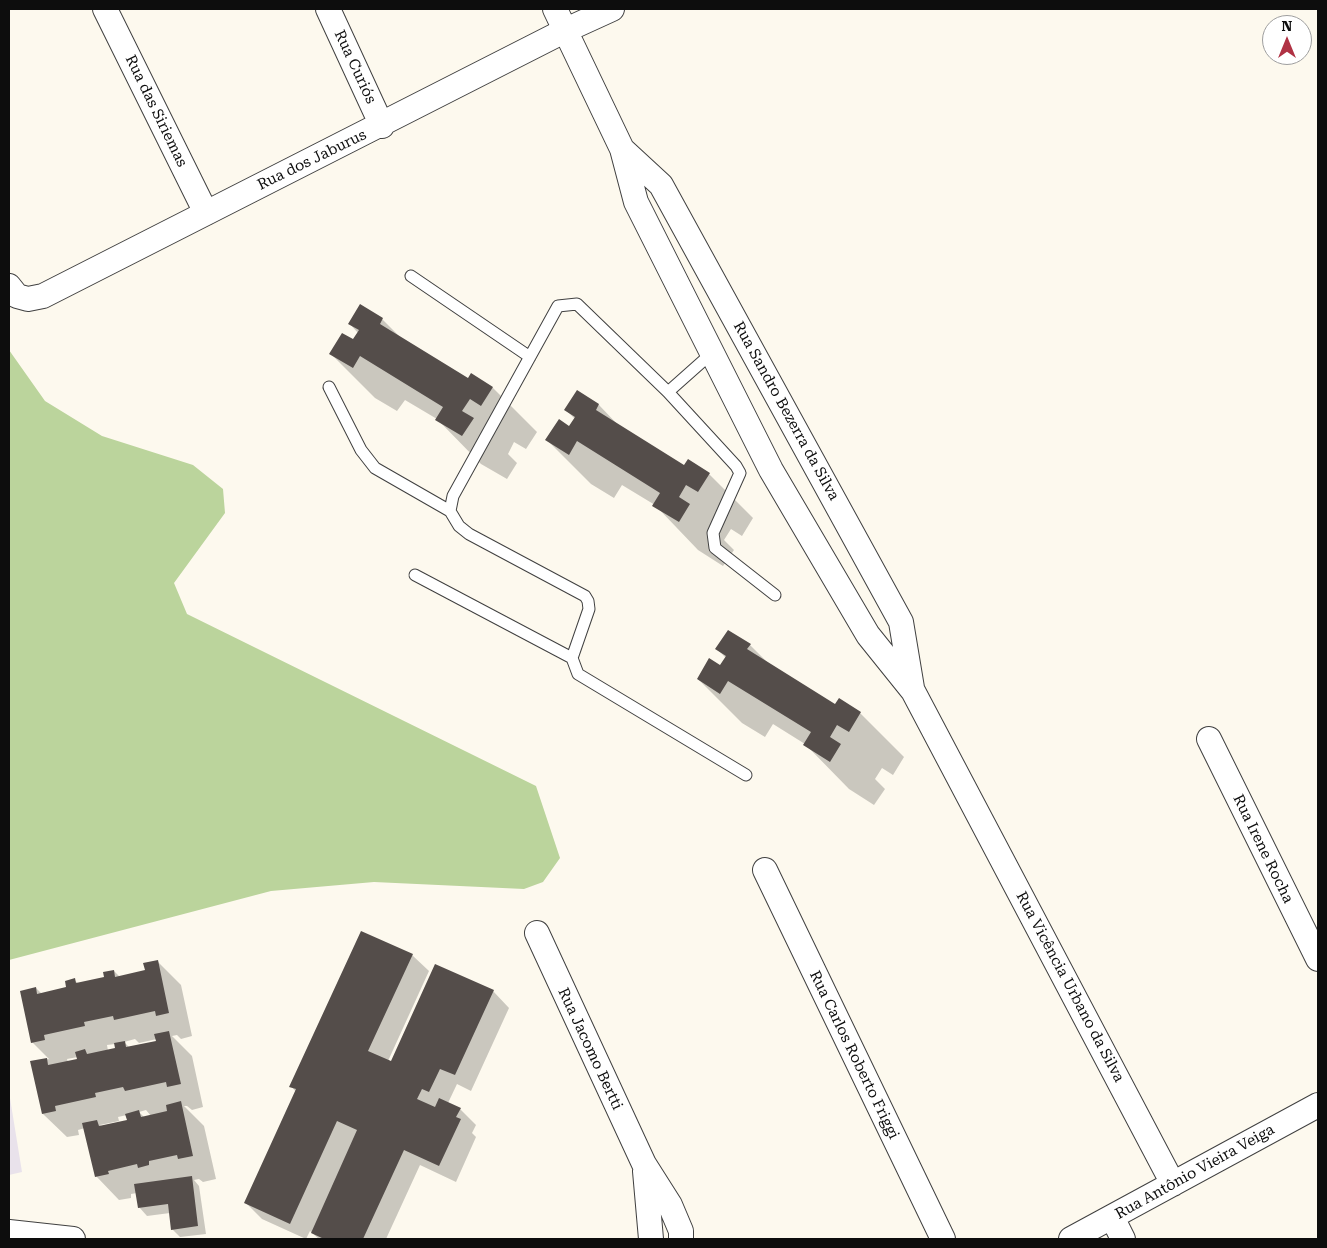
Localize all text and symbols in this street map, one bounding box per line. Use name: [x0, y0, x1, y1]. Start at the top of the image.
north arrow: [1262, 15, 1312, 65]
text: N: [1282, 18, 1292, 34]
street label: Rua Curiós: [330, 27, 380, 107]
street label: Rua das Siriemas: [121, 52, 191, 170]
street label: Rua dos Jaburus: [255, 126, 369, 194]
street label: Rua Sandro Bezerra da Silva: [729, 318, 843, 504]
street label: Rua Irene Rocha: [1229, 792, 1297, 906]
street label: Rua Vicência Urbano da Silva: [1012, 889, 1128, 1085]
street label: Rua Carlos Roberto Friggi: [805, 968, 903, 1142]
street label: Rua Jacomo Bertti: [554, 985, 626, 1113]
street label: Rua Antônio Vieira Veiga: [1112, 1121, 1278, 1223]

